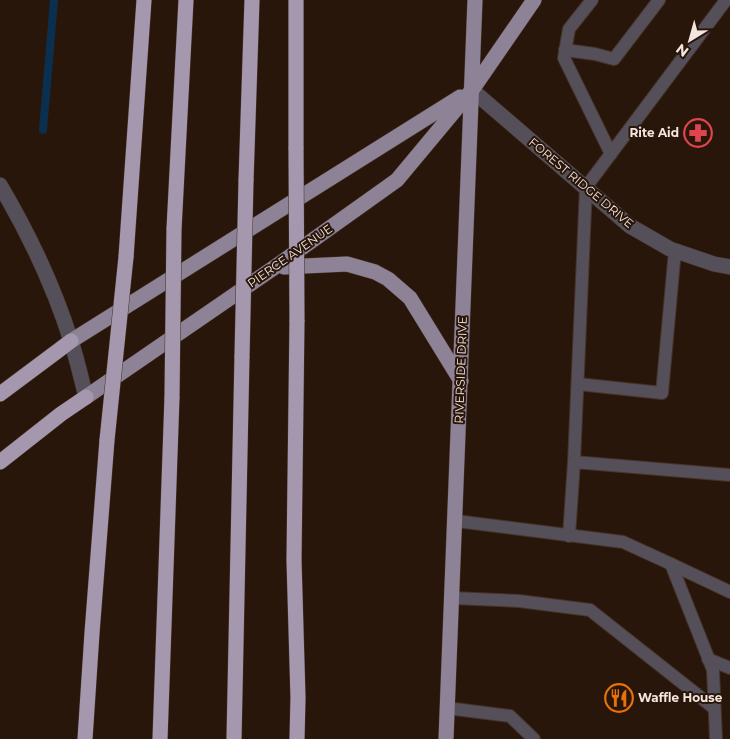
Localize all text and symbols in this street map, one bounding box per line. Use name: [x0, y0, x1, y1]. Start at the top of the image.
north arrow: [665, 15, 715, 65]
text: N: [672, 40, 692, 61]
pharmacy icon: Rite Aid: [683, 118, 713, 148]
place label: Rite Aid: [629, 125, 679, 140]
street label: FOREST RIDGE DRIVE: [526, 134, 637, 231]
street label: PIERCE AVENUE: [244, 221, 335, 290]
street label: RIVERSIDE DRIVE: [451, 316, 470, 424]
restaurant icon: Waffle House: [604, 683, 634, 713]
place label: Waffle House: [638, 690, 723, 705]

